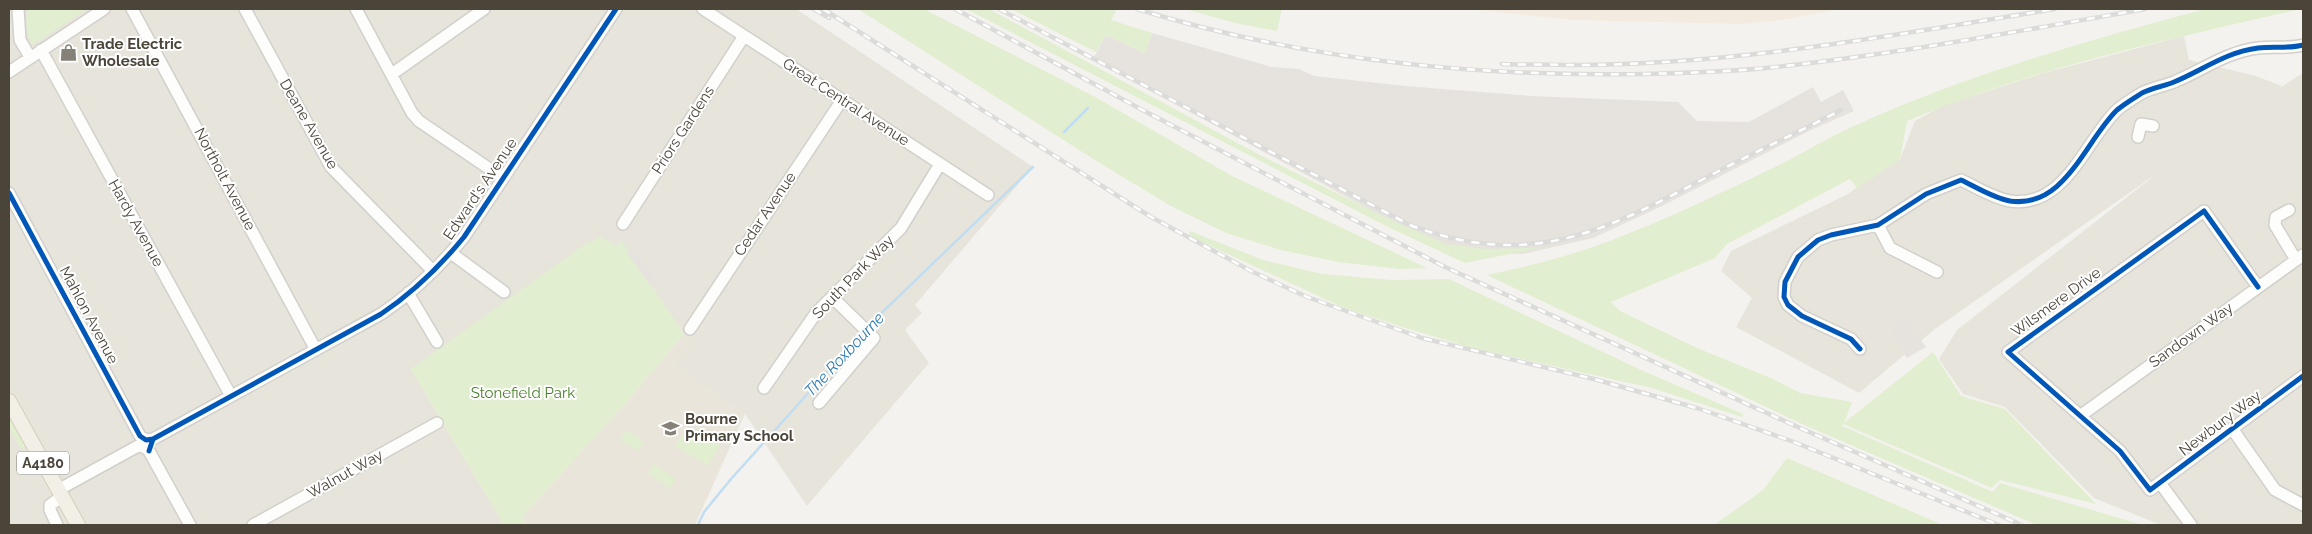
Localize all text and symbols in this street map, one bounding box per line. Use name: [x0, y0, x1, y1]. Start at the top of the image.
place label: Trade Electric Wholesale: [82, 35, 183, 70]
shop icon: Trade Electric Wholesale: [58, 43, 78, 63]
street label: Great Central Avenue: [779, 54, 913, 150]
street label: Deane Avenue: [276, 76, 342, 173]
street label: Priors Gardens: [648, 83, 718, 177]
street label: Northolt Avenue: [190, 125, 260, 233]
street label: Edward's Avenue: [439, 135, 521, 243]
street label: Cedar Avenue: [730, 168, 800, 259]
street label: Hardy Avenue: [105, 176, 168, 270]
street label: South Park Way: [809, 231, 897, 323]
street label: Mahlon Avenue: [56, 263, 122, 367]
street label: Wilsmere Drive: [2008, 263, 2104, 341]
street label: Sandown Way: [2146, 299, 2236, 371]
water label: The Roxbourne: [801, 308, 888, 400]
park label: Stonefield Park: [471, 384, 575, 402]
street label: Newbury Way: [2176, 386, 2264, 460]
place label: Bourne Primary School: [685, 410, 794, 445]
school or university icon: Bourne Primary School: [661, 418, 681, 438]
street label: Walnut Way: [304, 446, 386, 502]
road number: A4180: [17, 452, 69, 474]

